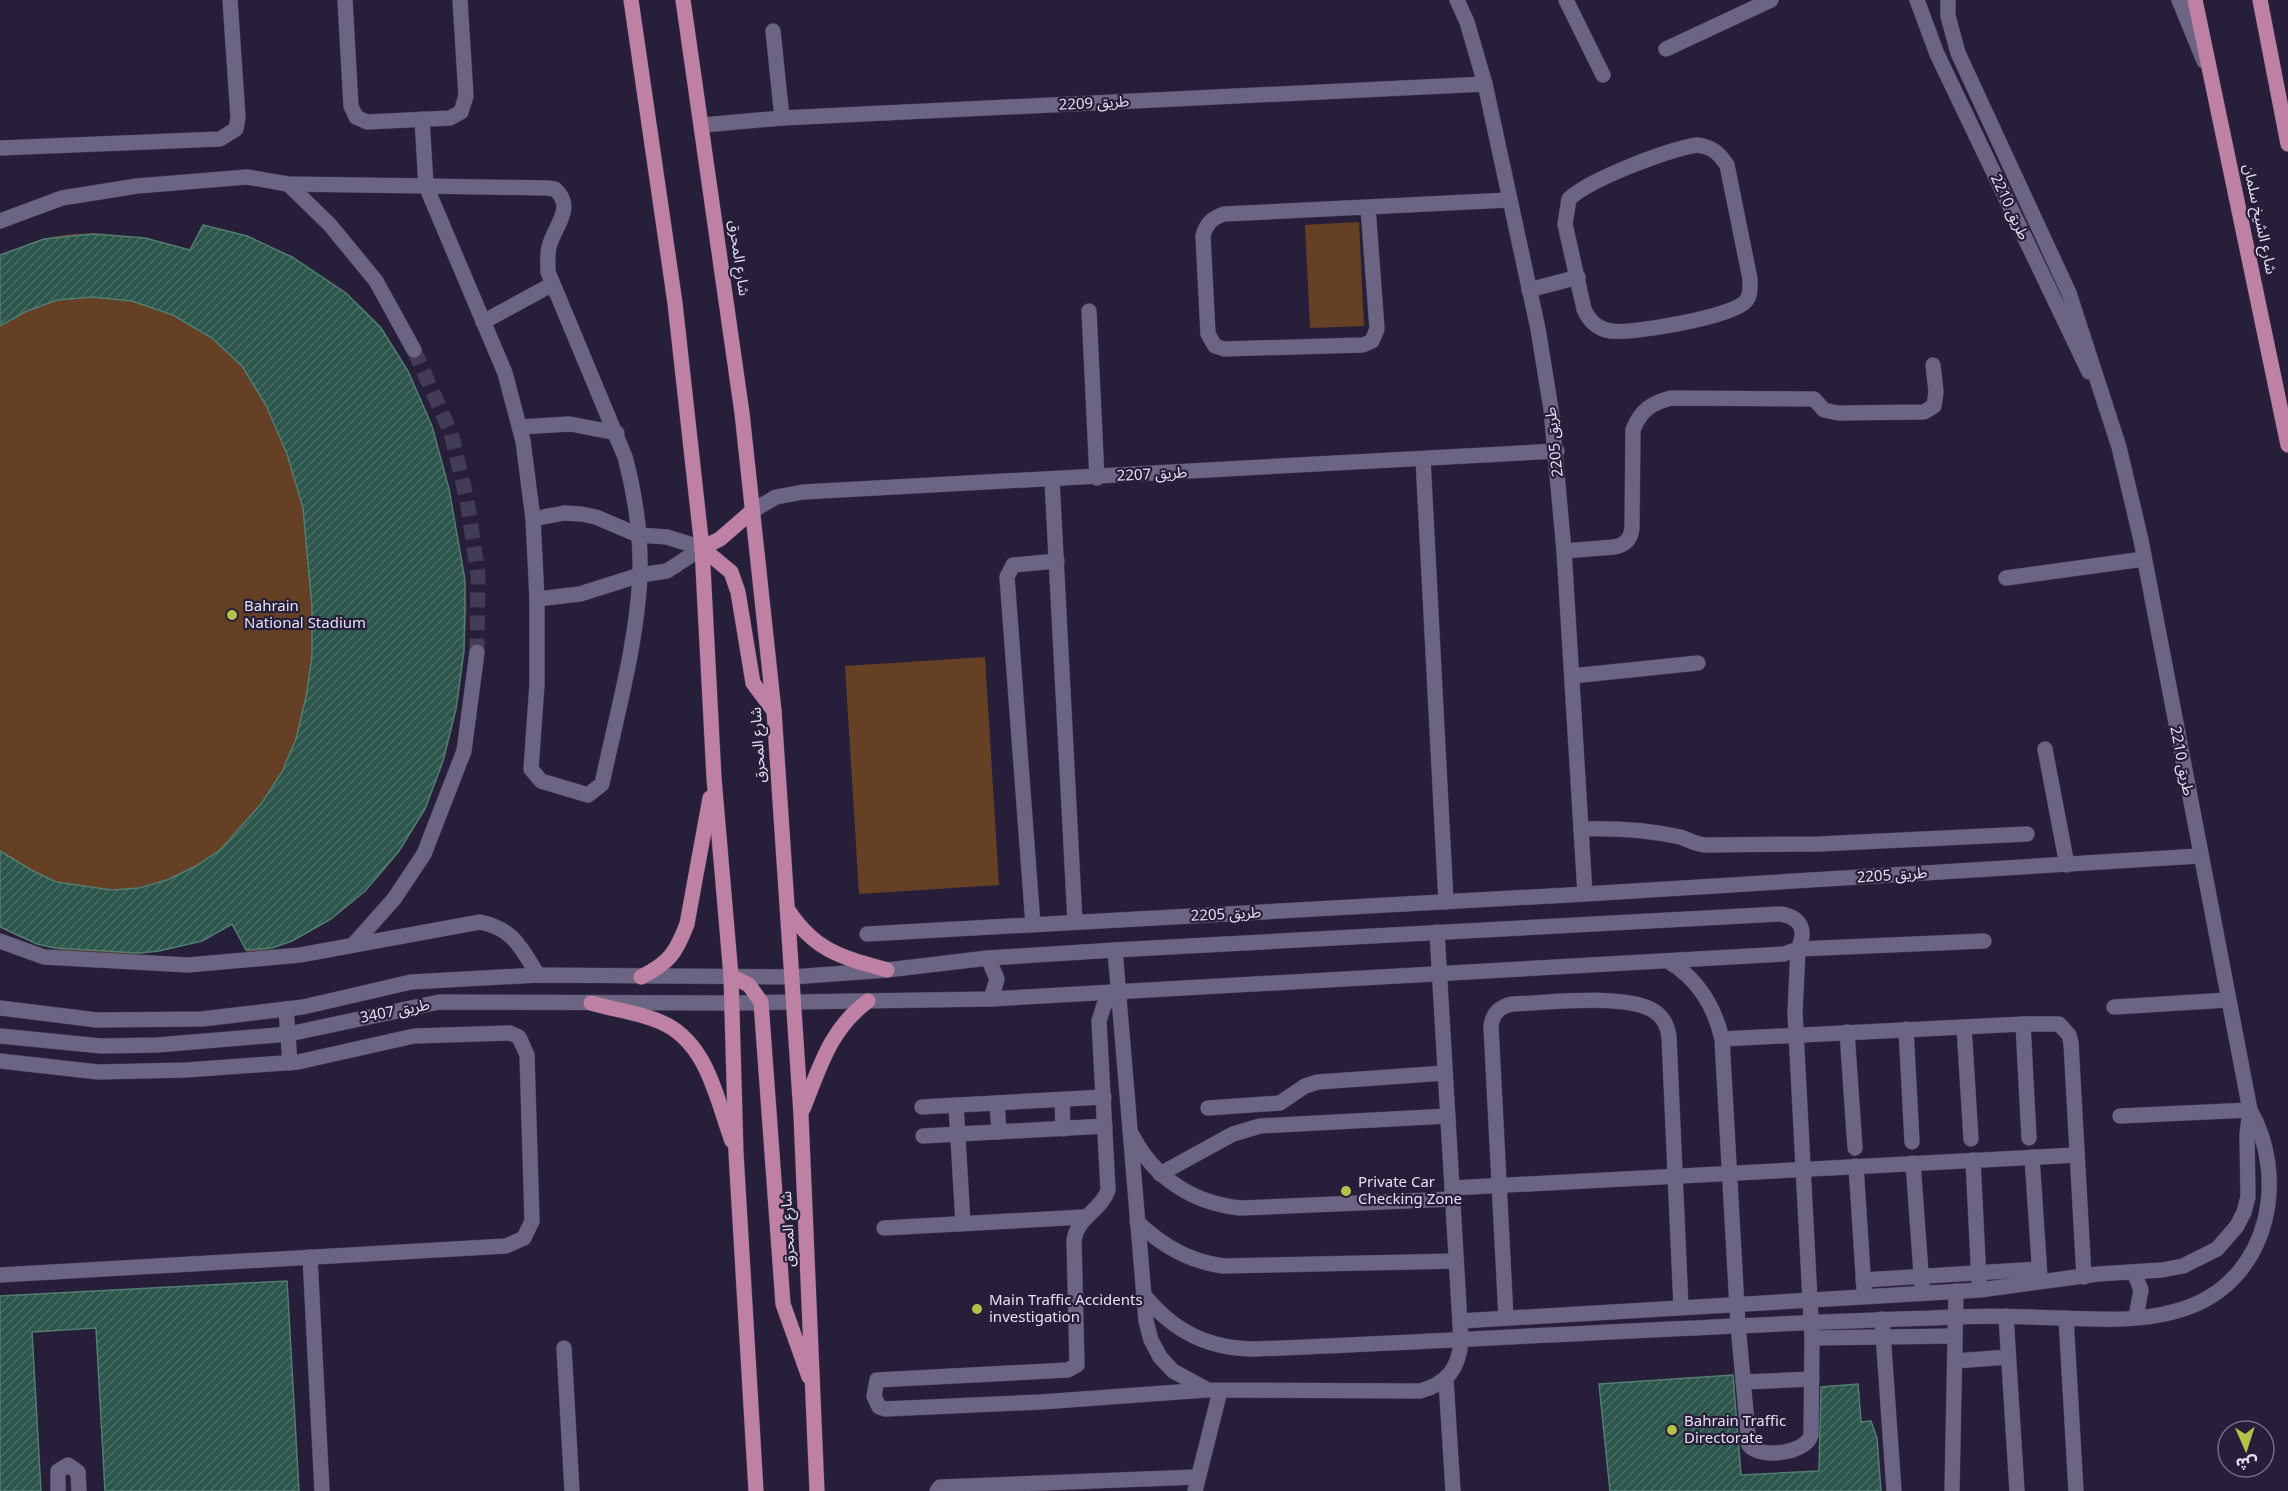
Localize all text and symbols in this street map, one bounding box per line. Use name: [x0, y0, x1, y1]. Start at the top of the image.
street label: طريق 2209: [1058, 90, 1130, 115]
street label: شارع الشيخ سلمان: [2237, 162, 2282, 277]
street label: طريق 2210: [1986, 170, 2035, 243]
street label: شارع المحرق: [722, 219, 755, 298]
street label: طريق 2205: [1539, 406, 1568, 478]
street label: طريق 2207: [1116, 461, 1188, 486]
place label: Bahrain National Stadium: [244, 595, 366, 632]
marker: Bahrain National Stadium: [225, 608, 239, 622]
street label: شارع المحرق: [744, 706, 773, 784]
street label: طريق 2210: [2165, 724, 2200, 798]
street label: طريق 2205: [1856, 862, 1928, 887]
street label: طريق 2205: [1190, 901, 1262, 926]
street label: طريق 3407: [358, 993, 432, 1028]
place label: Private Car Checking Zone: [1358, 1171, 1462, 1208]
marker: Private Car Checking Zone: [1339, 1184, 1353, 1198]
street label: شارع المحرق: [775, 1190, 802, 1267]
place label: Main Traffic Accidents investigation: [989, 1289, 1143, 1326]
marker: Main Traffic Accidents investigation: [970, 1302, 984, 1316]
place label: Bahrain Traffic Directorate: [1684, 1410, 1786, 1447]
north arrow: [2216, 1419, 2276, 1479]
marker: Bahrain Traffic Directorate: [1665, 1423, 1679, 1437]
text: ش: [2235, 1452, 2258, 1476]

